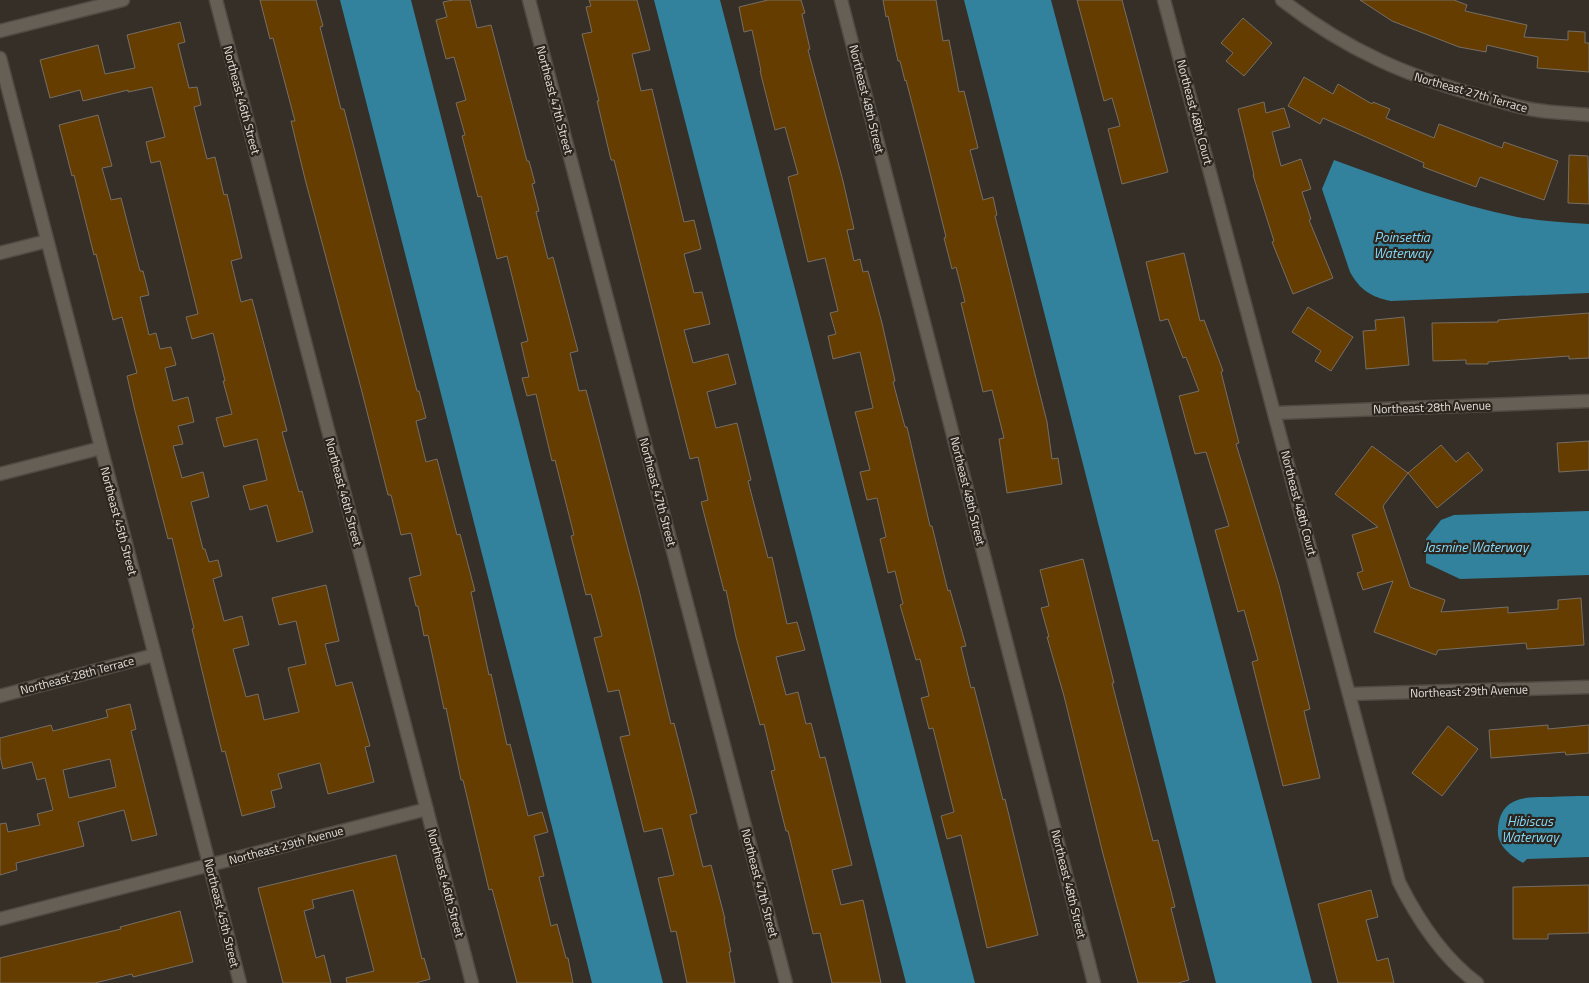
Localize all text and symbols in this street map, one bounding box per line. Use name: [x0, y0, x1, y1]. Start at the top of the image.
street label: Northeast 48th Street: [844, 43, 890, 156]
street label: Northeast 46th Street: [218, 44, 266, 157]
street label: Northeast 47th Street: [531, 44, 579, 157]
street label: Northeast 48th Court: [1172, 57, 1218, 167]
street label: Northeast 27th Terrace: [1412, 67, 1530, 117]
water label: Poinsettia Waterway: [1373, 226, 1432, 263]
street label: Northeast 28th Avenue: [1373, 395, 1491, 419]
street label: Northeast 48th Street: [945, 435, 991, 548]
street label: Northeast 46th Street: [320, 436, 368, 549]
street label: Northeast 47th Street: [634, 436, 682, 549]
street label: Northeast 48th Court: [1276, 448, 1322, 558]
street label: Northeast 45th Street: [95, 465, 143, 578]
water label: Jasmine Waterway: [1424, 536, 1530, 557]
street label: Northeast 28th Terrace: [18, 651, 136, 699]
street label: Northeast 29th Avenue: [1410, 679, 1528, 703]
water label: Hibiscus Waterway: [1501, 810, 1560, 847]
street label: Northeast 29th Avenue: [227, 821, 345, 869]
street label: Northeast 46th Street: [422, 827, 470, 940]
street label: Northeast 47th Street: [736, 827, 784, 940]
street label: Northeast 48th Street: [1046, 828, 1092, 941]
street label: Northeast 45th Street: [199, 857, 245, 970]

